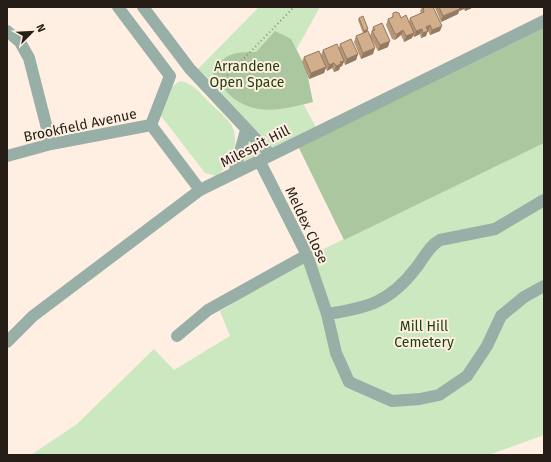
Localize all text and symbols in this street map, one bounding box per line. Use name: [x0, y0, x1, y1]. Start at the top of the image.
north arrow: [12, 12, 52, 52]
text: N: [33, 22, 48, 34]
park label: Arrandene Open Space: [209, 58, 285, 91]
street label: Brookfield Avenue: [22, 105, 138, 146]
street label: Milespit Hill: [218, 122, 293, 171]
street label: Meldex Close: [281, 184, 332, 266]
park label: Mill Hill Cemetery: [394, 318, 454, 351]

